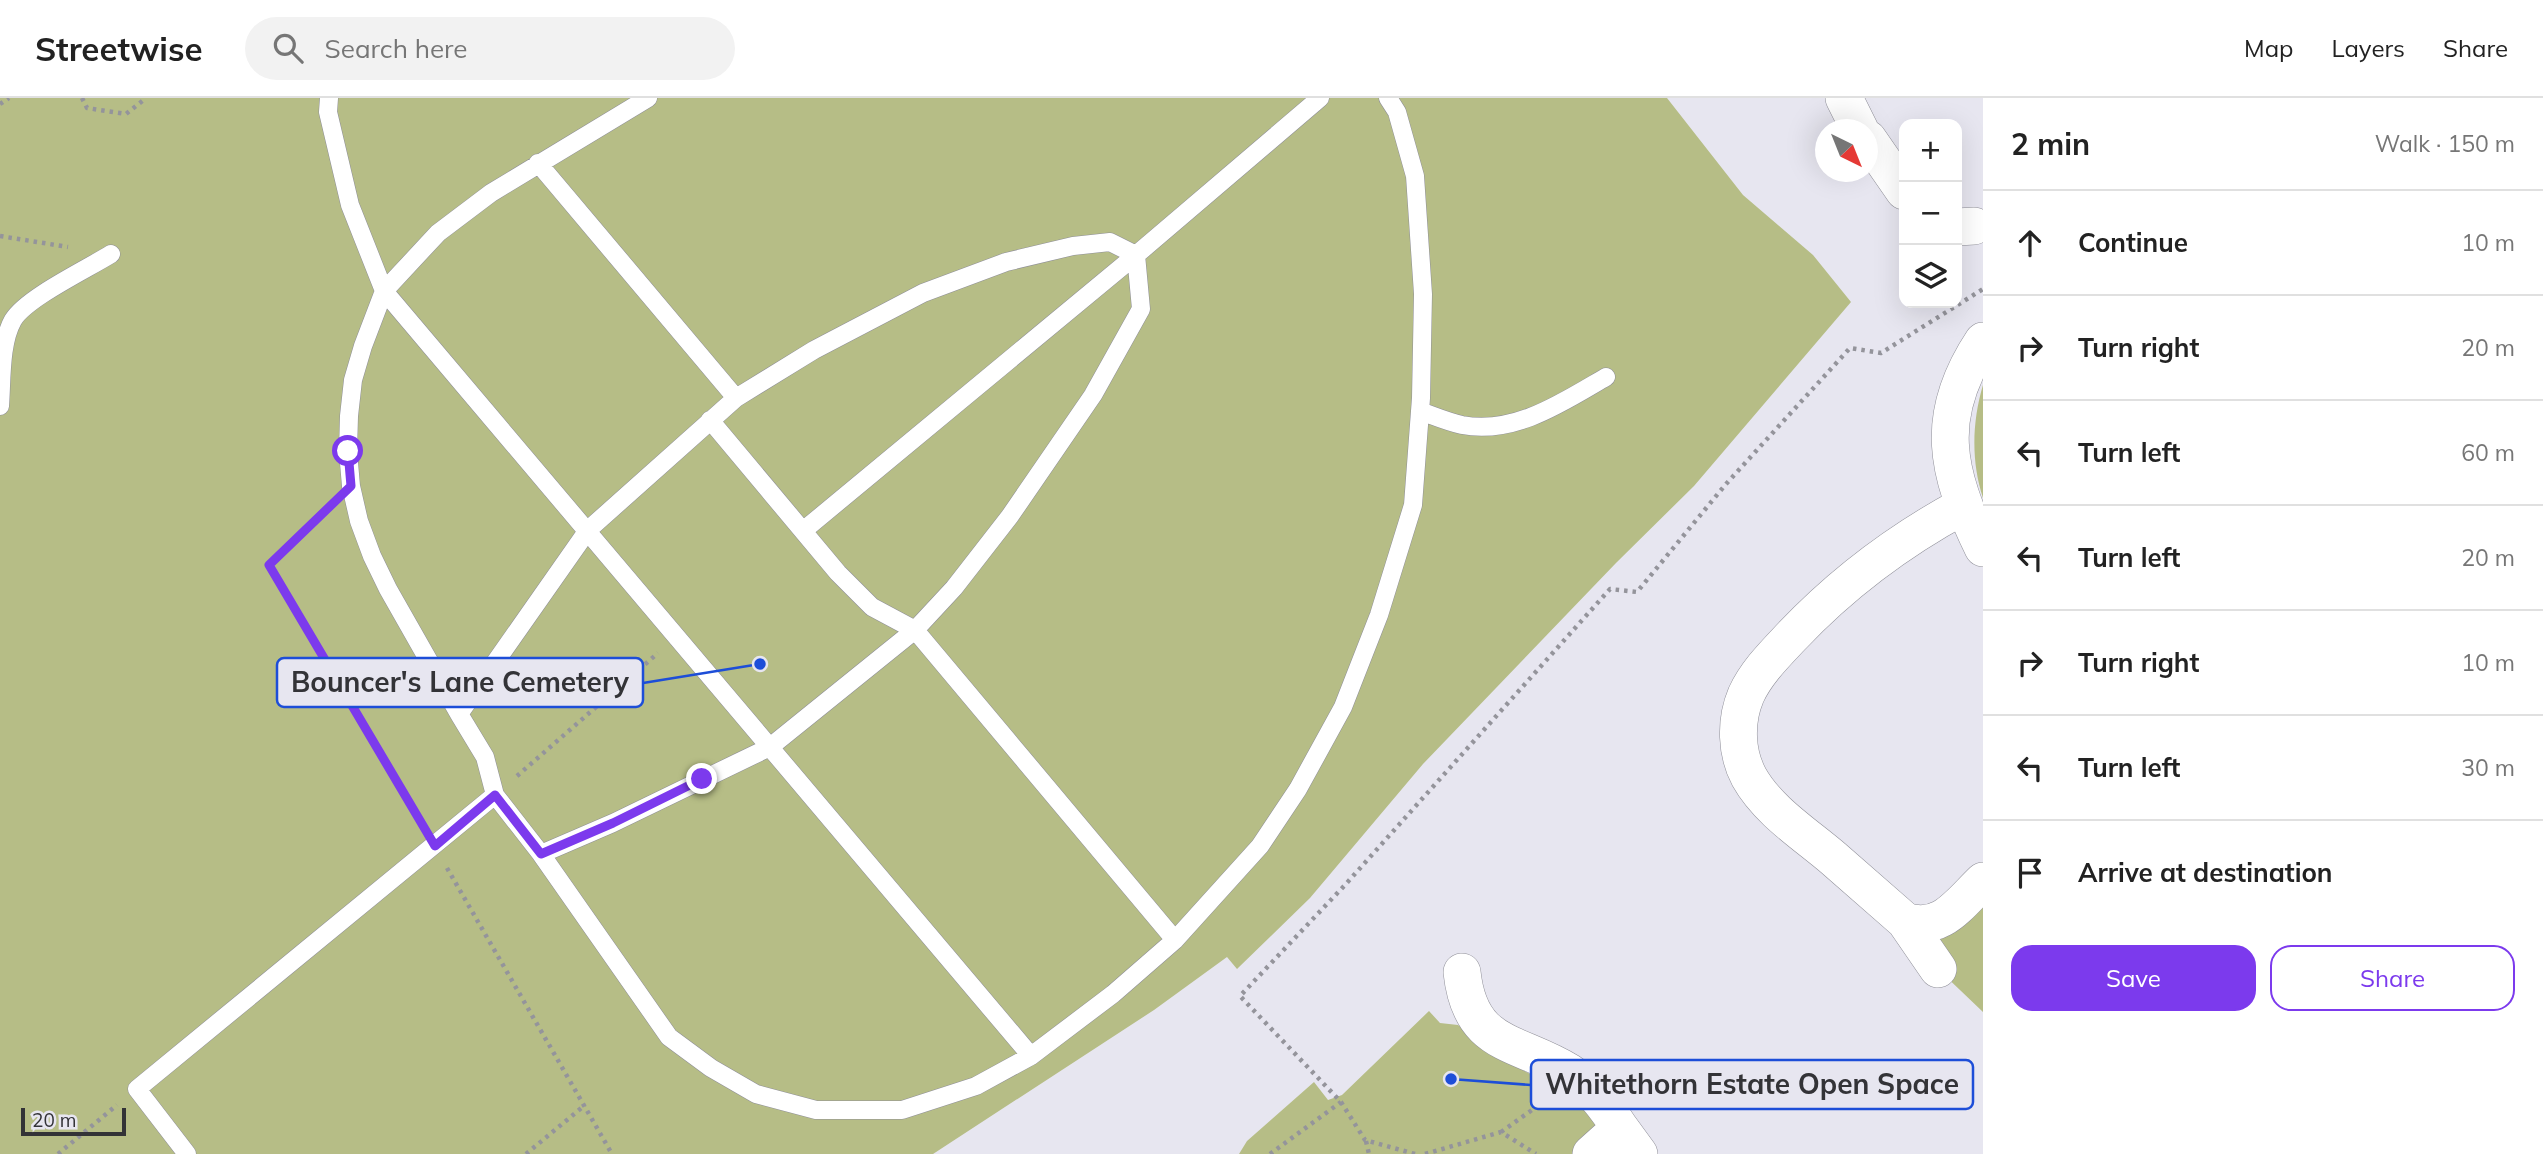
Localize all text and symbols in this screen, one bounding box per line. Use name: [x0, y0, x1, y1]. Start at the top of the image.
search box: [245, 17, 735, 80]
text: Streetwise: [35, 28, 203, 69]
icon: search: [269, 29, 307, 67]
text: Search here: [325, 32, 467, 65]
text: Map: [2244, 33, 2293, 63]
text: Layers: [2331, 33, 2405, 63]
text: Share: [2443, 33, 2508, 63]
north arrow: [1815, 119, 1878, 182]
map controls: [1899, 119, 1962, 308]
button: +: [1899, 119, 1962, 182]
text: 2 min: [2011, 125, 2090, 163]
text: Walk · 150 m: [2375, 129, 2515, 158]
button: −: [1899, 182, 1962, 245]
icon: ahead: [2011, 224, 2049, 262]
text: Continue: [2078, 226, 2188, 259]
text: 10 m: [2461, 228, 2515, 257]
button: layers: [1899, 245, 1962, 308]
icon: right: [2011, 329, 2049, 367]
text: Turn right: [2078, 331, 2199, 364]
text: 20 m: [2461, 333, 2515, 362]
icon: left: [2011, 434, 2049, 472]
route start: [332, 435, 363, 466]
text: Turn left: [2078, 436, 2180, 469]
text: 60 m: [2461, 438, 2515, 467]
icon: left: [2011, 539, 2049, 577]
text: Turn left: [2078, 541, 2180, 574]
text: 20 m: [2461, 543, 2515, 572]
icon: right: [2011, 644, 2049, 682]
text: Turn right: [2078, 646, 2199, 679]
text: 10 m: [2461, 648, 2515, 677]
callout: Bouncer's Lane Cemetery: [277, 658, 643, 707]
text: Bouncer's Lane Cemetery: [291, 664, 630, 699]
icon: left: [2011, 749, 2049, 787]
text: Turn left: [2078, 751, 2180, 784]
text: 30 m: [2461, 753, 2515, 782]
route end: [686, 763, 717, 794]
icon: arrive: [2011, 854, 2049, 892]
text: Arrive at destination: [2078, 856, 2333, 889]
button: Save: [2011, 945, 2256, 1011]
button: Share: [2270, 945, 2515, 1011]
callout: Whitethorn Estate Open Space: [1531, 1060, 1973, 1109]
text: Whitethorn Estate Open Space: [1545, 1066, 1959, 1101]
scale bar: [21, 1105, 126, 1137]
text: 20 m: [32, 1108, 76, 1132]

